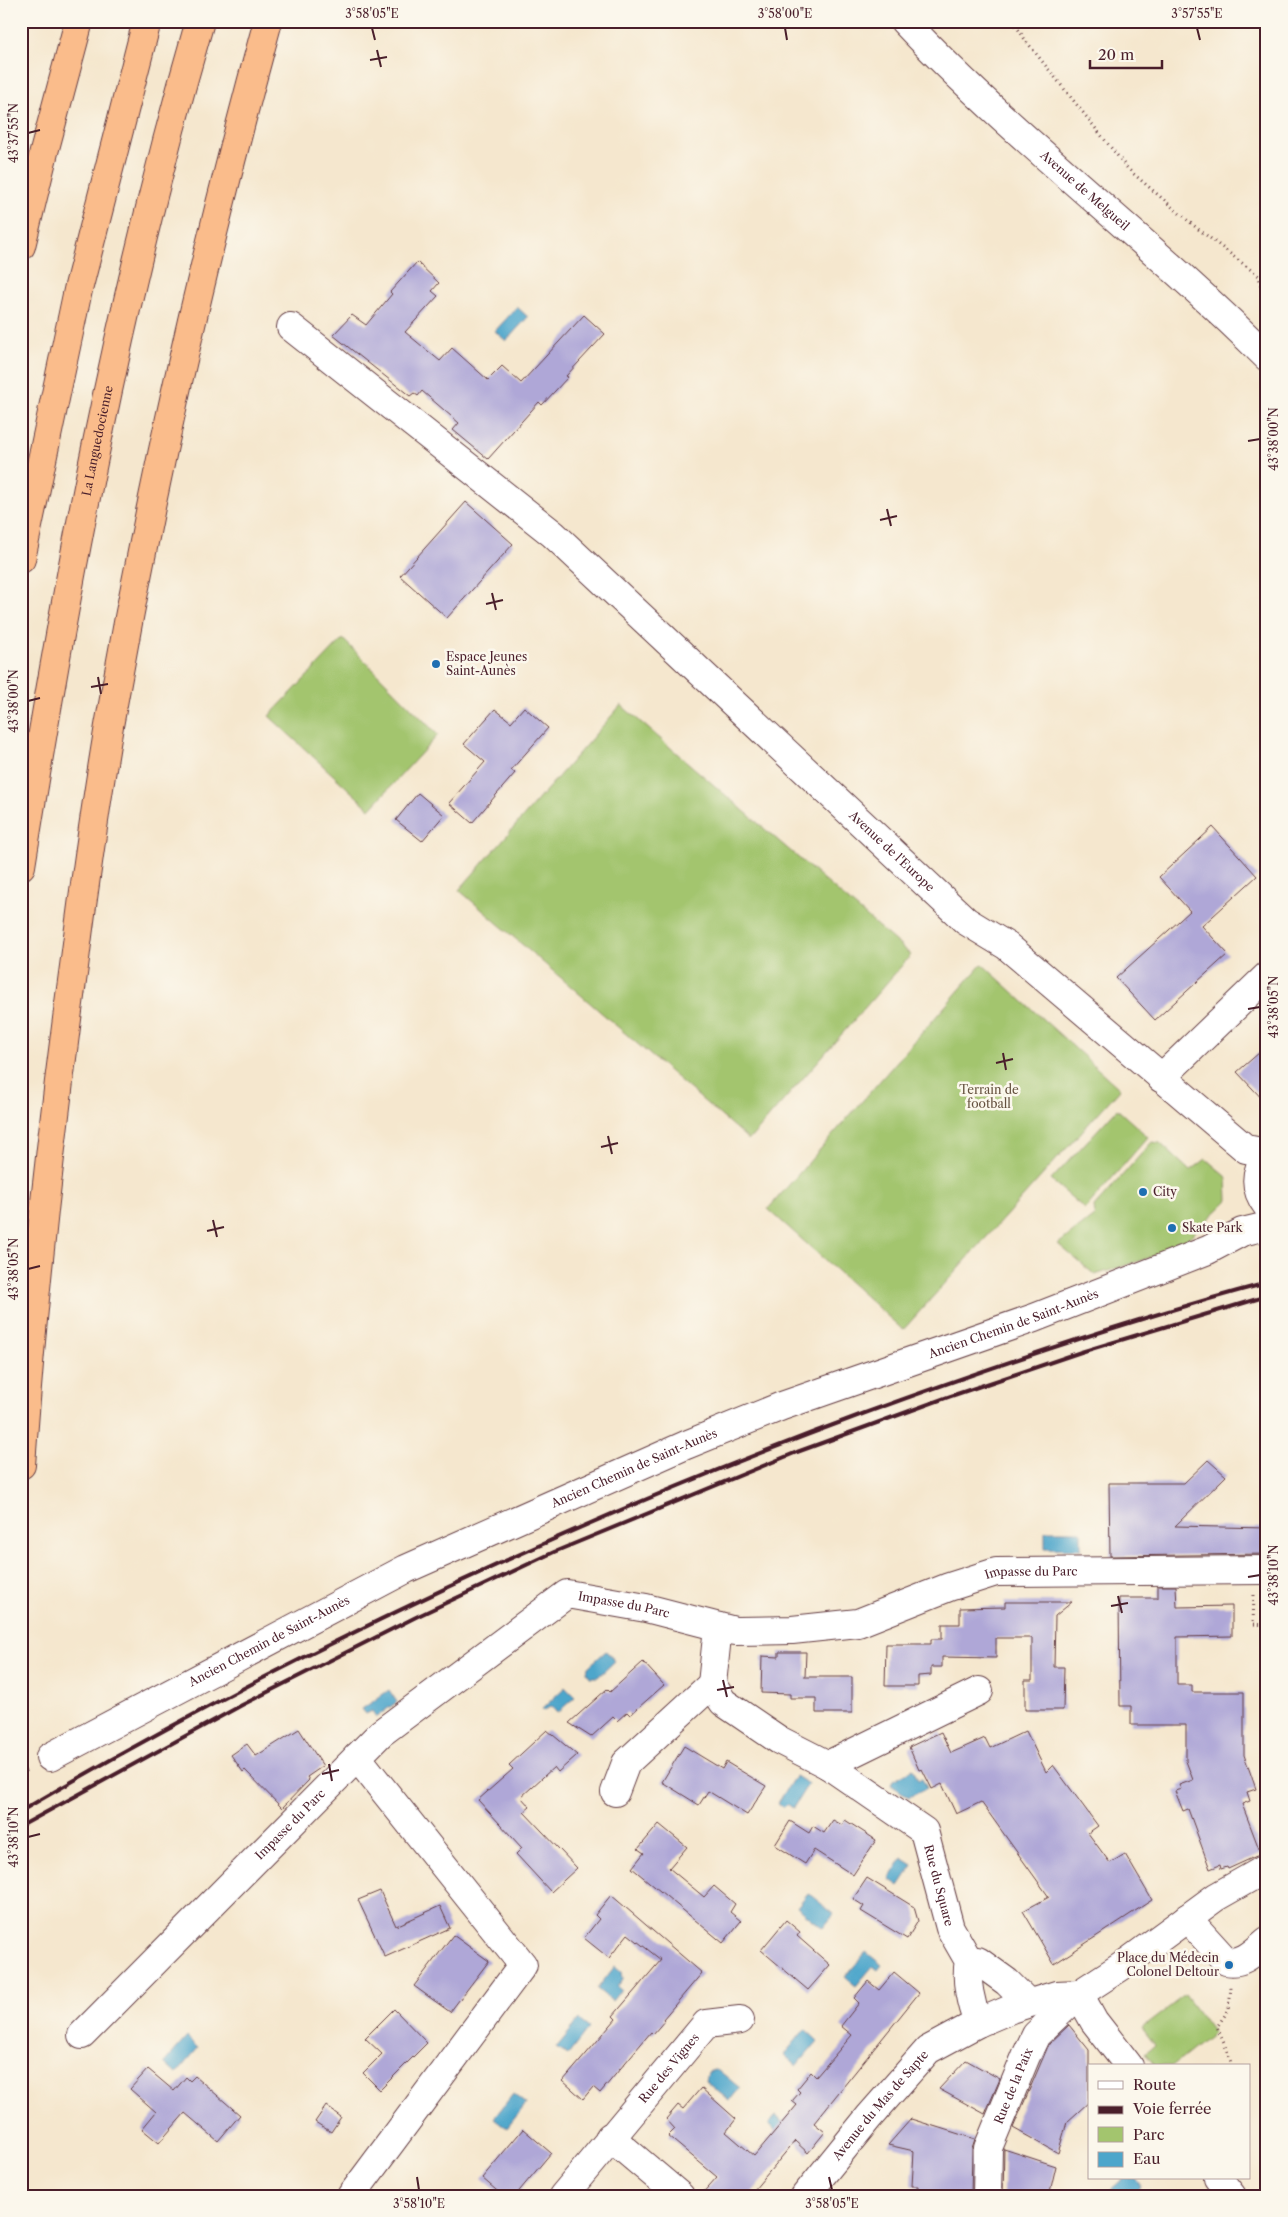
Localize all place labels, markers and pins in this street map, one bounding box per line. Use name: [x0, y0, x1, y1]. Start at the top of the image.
place label: Espace Jeunes Saint-Aunès: [446, 649, 527, 678]
marker: Espace Jeunes Saint-Aunès: [430, 658, 442, 670]
place label: City: [1153, 1184, 1177, 1199]
marker: City: [1137, 1186, 1149, 1198]
place label: Skate Park: [1182, 1220, 1244, 1235]
marker: Skate Park: [1166, 1222, 1178, 1234]
place label: Place du Médecin Colonel Deltour: [1117, 1950, 1219, 1979]
marker: Place du Médecin Colonel Deltour: [1223, 1959, 1235, 1971]

